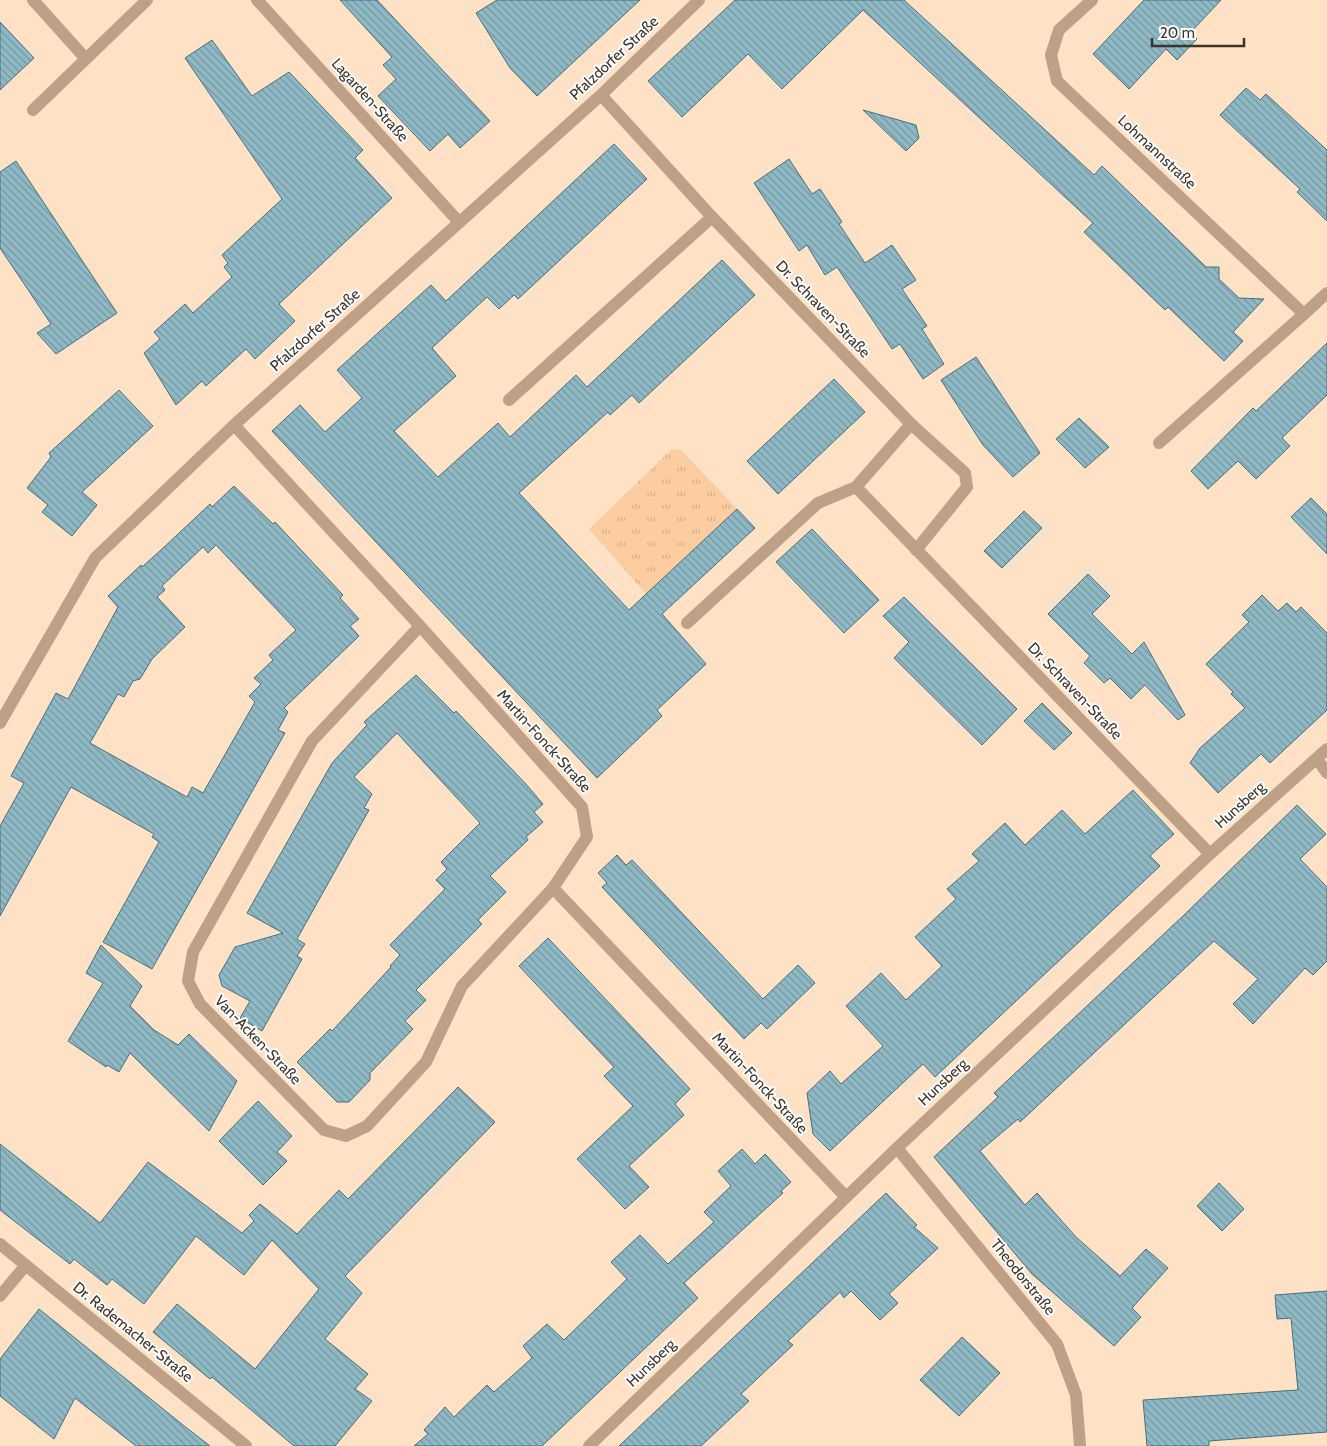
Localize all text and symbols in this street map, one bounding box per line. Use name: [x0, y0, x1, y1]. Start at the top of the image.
street label: Pfalzdorfer Straße: [566, 12, 662, 104]
scale bar: [1152, 15, 1244, 47]
text: 20 m: [1160, 24, 1195, 42]
street label: Lagarden-Straße: [328, 55, 412, 146]
street label: Lohmannstraße: [1114, 111, 1200, 193]
street label: Dr. Schraven-Straße: [772, 257, 874, 362]
street label: Pfalzdorfer Straße: [266, 285, 364, 375]
street label: Dr. Schraven-Straße: [1024, 639, 1126, 744]
street label: Martin-Fonck-Straße: [493, 686, 595, 796]
street label: Hunsberg: [1211, 778, 1269, 832]
street label: Van-Acken-Straße: [211, 992, 305, 1088]
street label: Martin-Fonck-Straße: [708, 1029, 812, 1138]
street label: Hunsberg: [915, 1054, 972, 1109]
street label: Theodorstraße: [987, 1235, 1059, 1319]
street label: Dr. Rademacher-Straße: [69, 1278, 197, 1386]
street label: Hunsberg: [623, 1335, 680, 1391]

